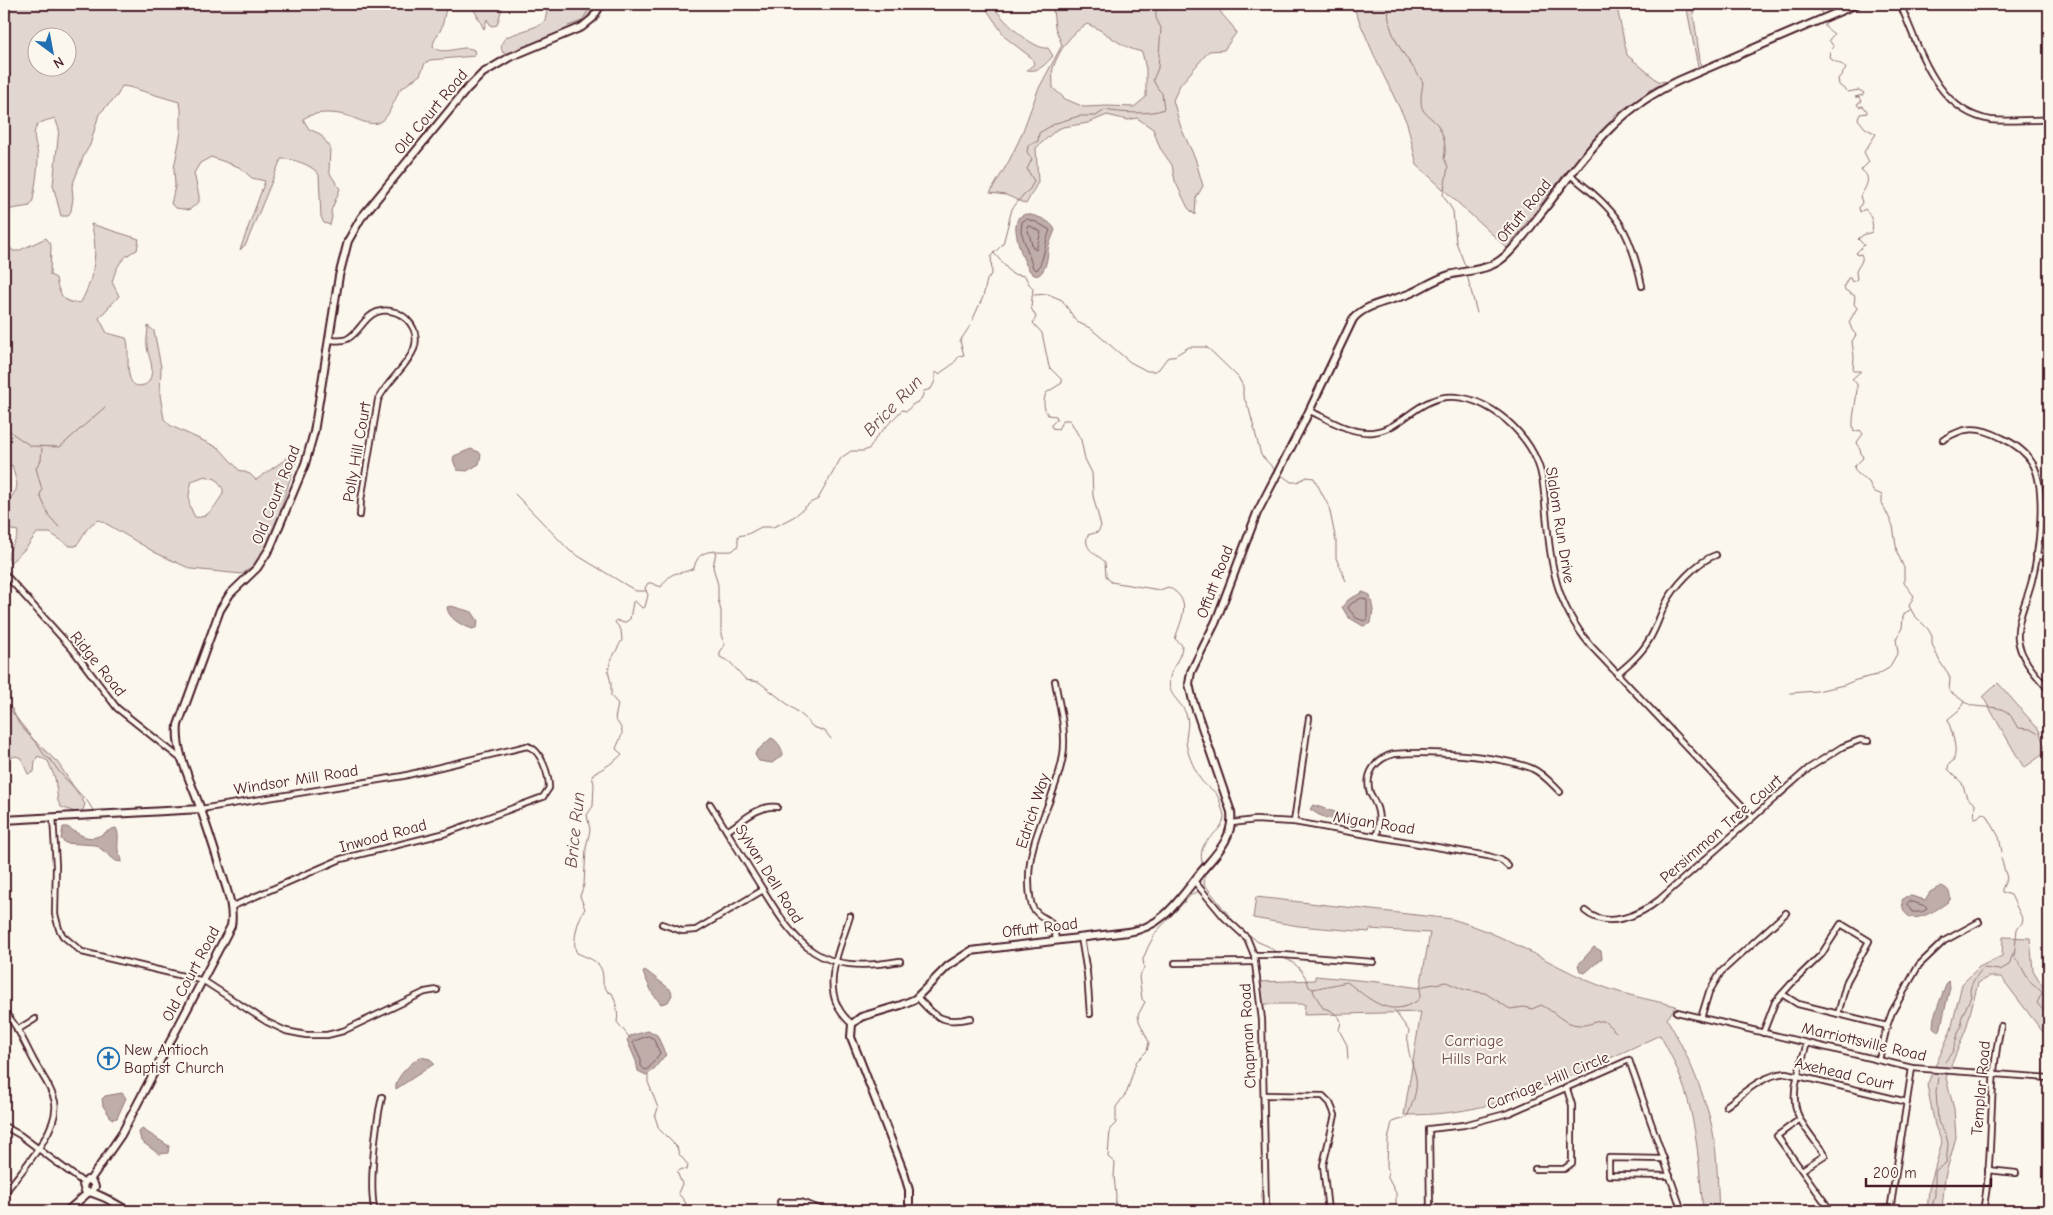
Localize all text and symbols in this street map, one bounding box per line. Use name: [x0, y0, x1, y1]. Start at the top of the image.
north arrow: [28, 28, 78, 78]
text: N: [50, 53, 67, 72]
street label: Old Court Road: [390, 66, 472, 158]
street label: Offutt Road: [1493, 176, 1555, 246]
water label: Brice Run: [859, 371, 927, 441]
street label: Polly Hill Court: [339, 400, 375, 503]
street label: Old Court Road: [248, 443, 304, 547]
street label: Slalom Run Drive: [1542, 466, 1578, 584]
street label: Offutt Road: [1193, 543, 1237, 621]
street label: Ridge Road: [66, 628, 130, 700]
street label: Windsor Mill Road: [233, 761, 359, 799]
street label: Edrich Way: [1012, 770, 1054, 851]
street label: Persimmon Tree Court: [1657, 771, 1786, 887]
water label: Brice Run: [561, 791, 589, 869]
street label: Migan Road: [1332, 808, 1416, 838]
street label: Inwood Road: [337, 816, 429, 856]
street label: Sylvan Dell Road: [731, 821, 807, 927]
street label: Offutt Road: [1001, 914, 1079, 942]
street label: Old Court Road: [158, 923, 224, 1025]
street label: Chapman Road: [1236, 983, 1260, 1089]
street label: Marriottsville Road: [1800, 1019, 1928, 1065]
park label: Carriage Hills Park: [1442, 1032, 1507, 1068]
street label: Templar Road: [1968, 1040, 1994, 1136]
place label: New Antioch Baptist Church: [124, 1041, 224, 1077]
church icon: New Antioch Baptist Church: [96, 1047, 120, 1071]
street label: Carriage Hill Circle: [1484, 1048, 1612, 1114]
street label: Axehead Court: [1793, 1054, 1895, 1094]
scale bar: [1866, 1155, 1990, 1187]
text: 200 m: [1873, 1164, 1917, 1182]

